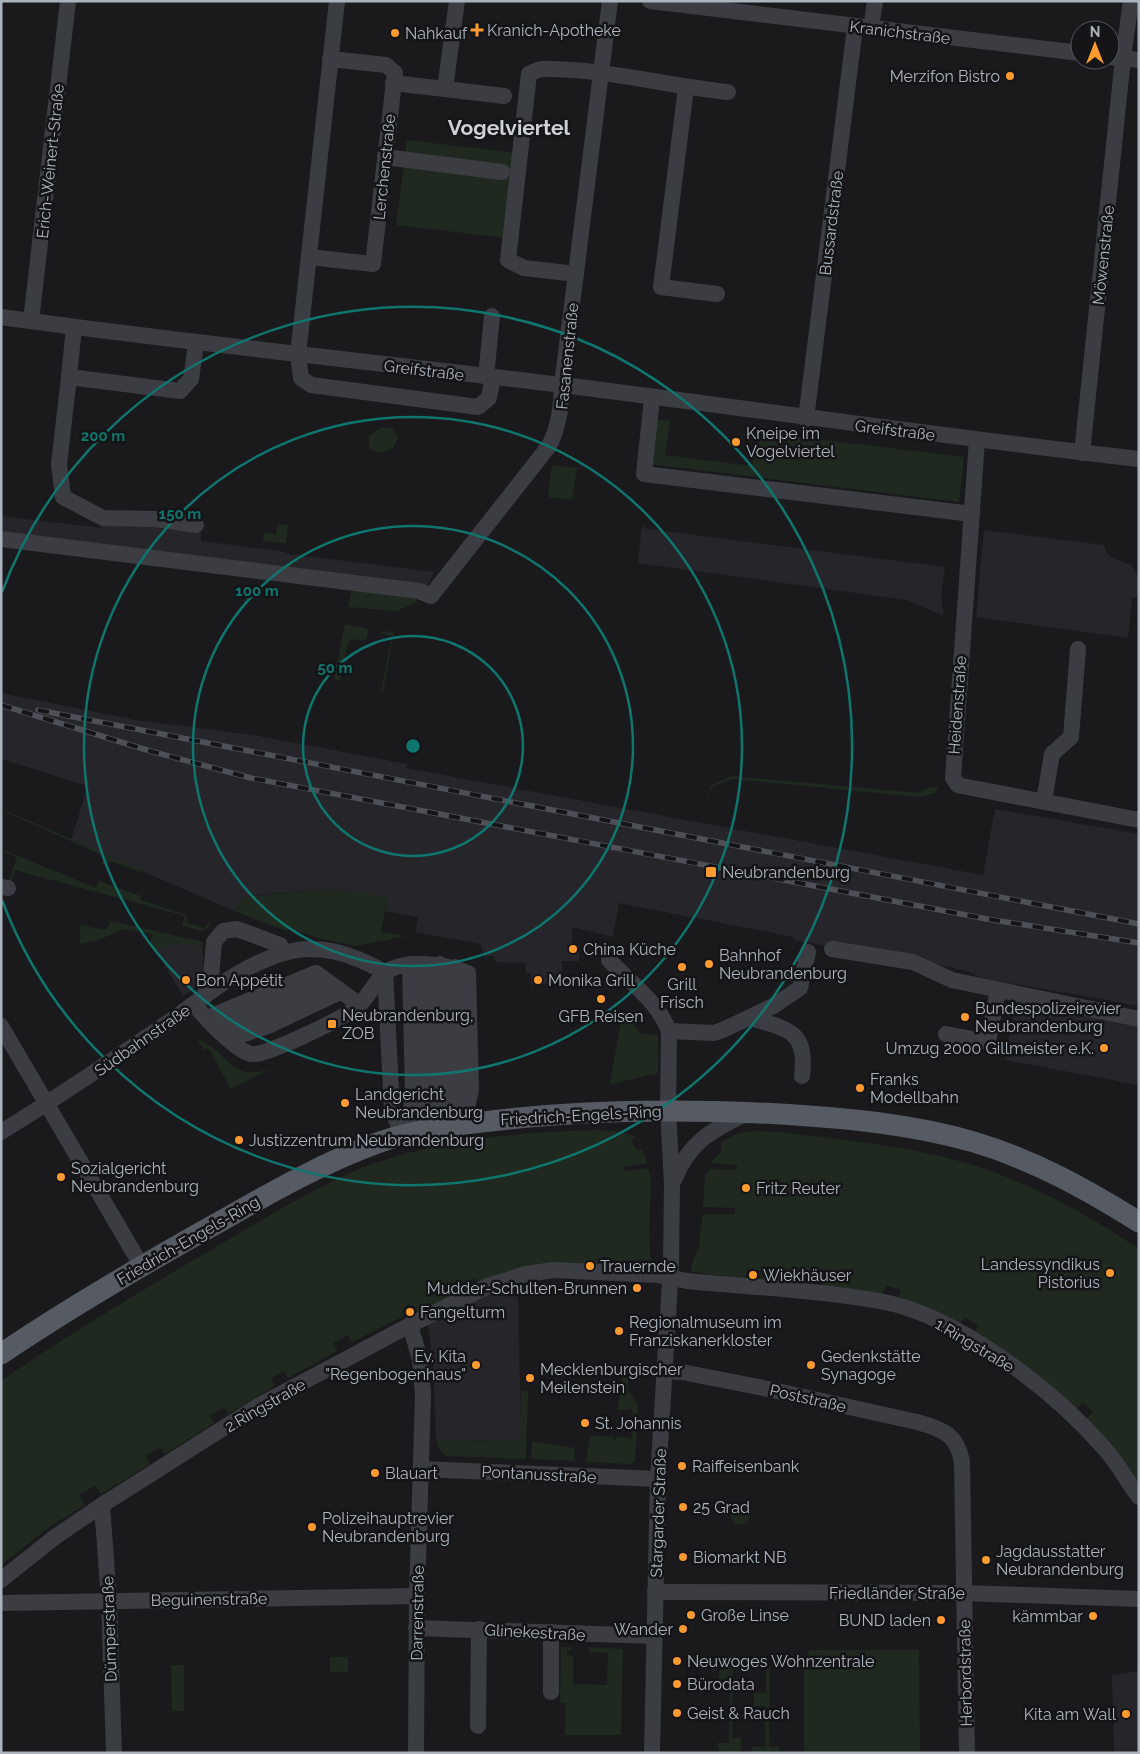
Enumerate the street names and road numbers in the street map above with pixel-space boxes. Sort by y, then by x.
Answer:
street label: Kranichstraße [849,17,951,48]
street label: Erich-Weinert-Straße [33,83,68,239]
street label: Lerchenstraße [369,113,400,221]
street label: Bussardstraße [816,170,847,276]
street label: Möwenstraße [1089,204,1118,306]
street label: Fasanenstraße [552,302,583,410]
street label: Greifstraße [383,356,465,385]
street label: Greifstraße [854,416,936,445]
street label: Heidenstraße [945,655,970,755]
street label: Südbahnstraße [91,1001,194,1080]
street label: Friedrich-Engels-Ring [500,1102,662,1129]
street label: Friedrich-Engels-Ring [114,1192,263,1289]
street label: 1.Ringstraße [932,1314,1018,1376]
street label: 2.Ringstraße [222,1375,309,1436]
street label: Poststraße [768,1380,848,1417]
street label: Stargarder Straße [647,1448,670,1578]
street label: Pontanusstraße [481,1462,597,1487]
street label: Darrenstraße [407,1565,428,1661]
street label: Dümperstraße [98,1576,121,1682]
street label: Friedländer Straße [829,1584,965,1603]
street label: Beguinenstraße [151,1589,267,1610]
street label: Herbordstraße [955,1619,976,1727]
street label: Glinekestraße [484,1620,586,1645]

